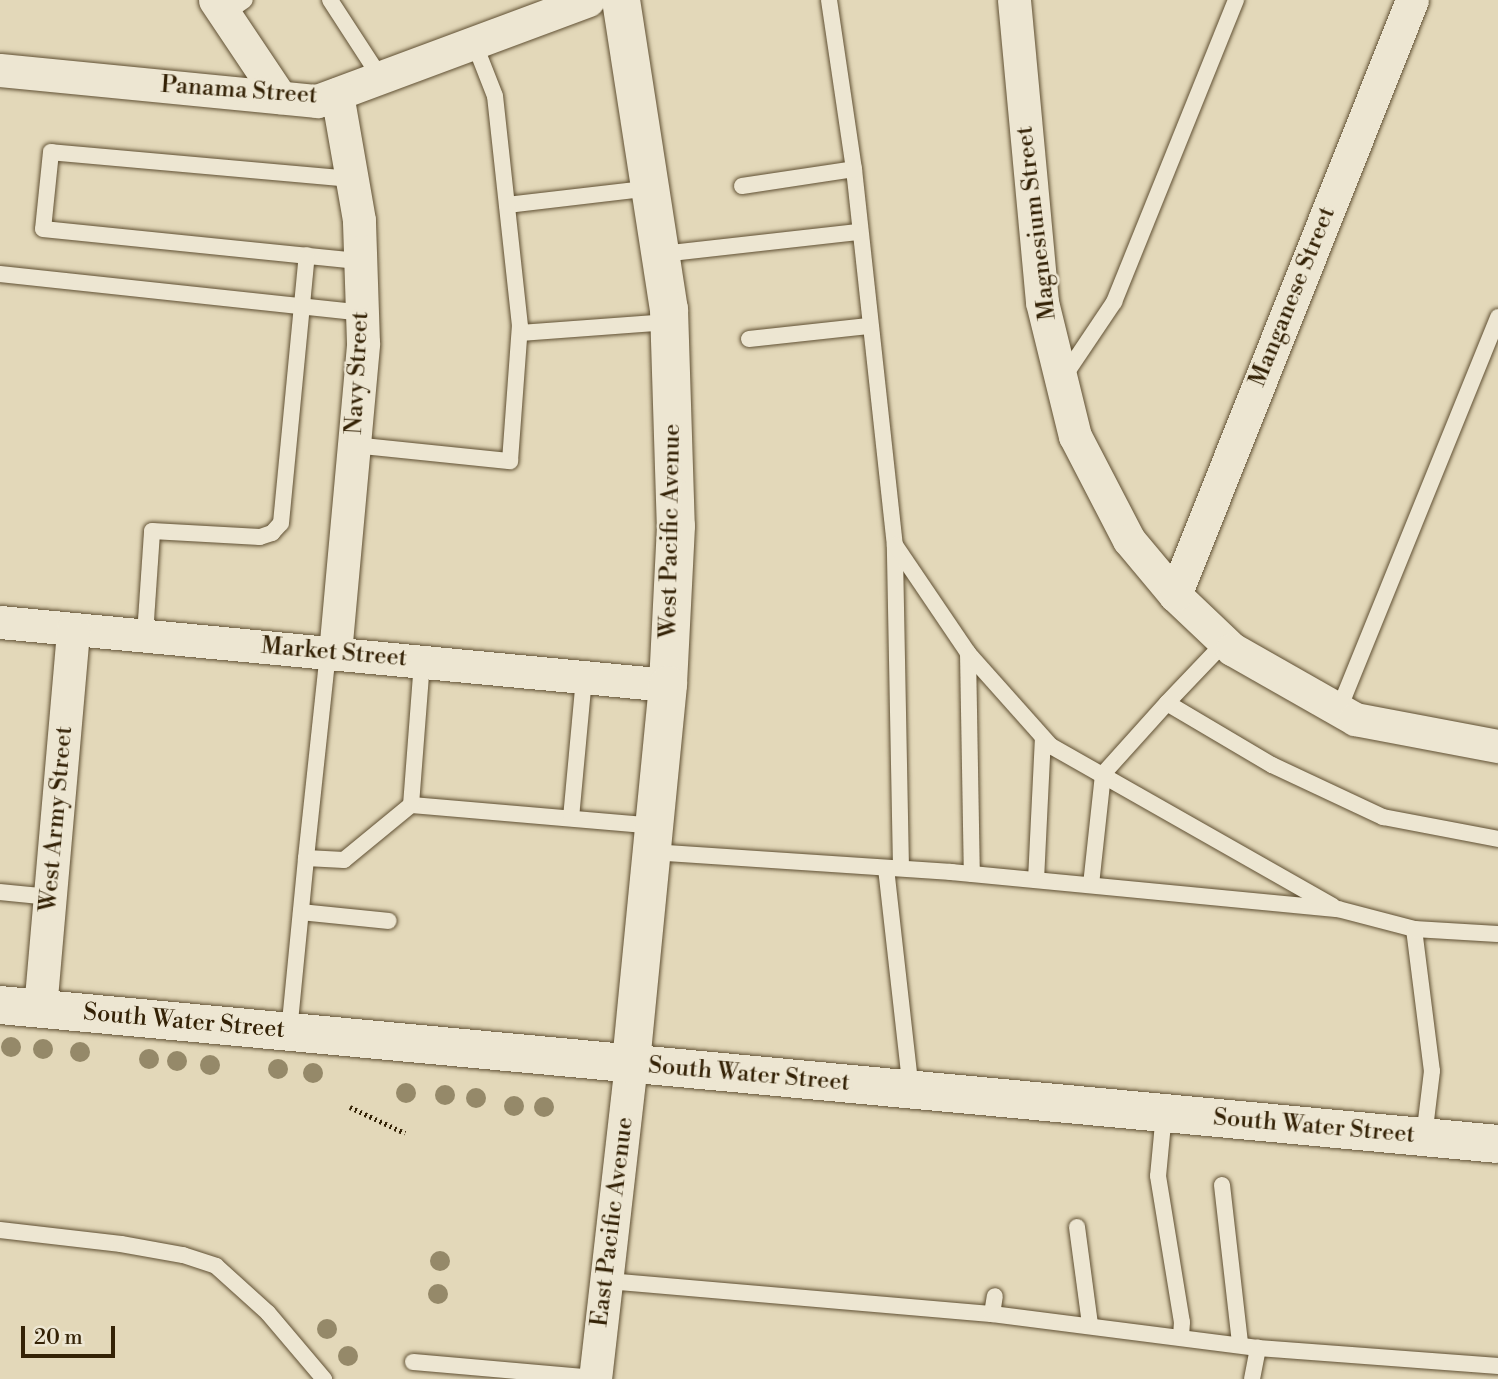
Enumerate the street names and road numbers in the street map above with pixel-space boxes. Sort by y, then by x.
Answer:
street label: Panama Street [160,71,318,111]
street label: Magnesium Street [1011,124,1063,322]
street label: Manganese Street [1244,203,1342,391]
street label: Navy Street [340,311,376,435]
street label: West Pacific Avenue [655,423,687,639]
street label: Market Street [260,632,408,674]
street label: West Army Street [35,725,79,913]
street label: South Water Street [82,999,286,1045]
street label: South Water Street [647,1052,851,1098]
street label: South Water Street [1212,1104,1416,1150]
street label: East Pacific Avenue [586,1115,640,1329]

